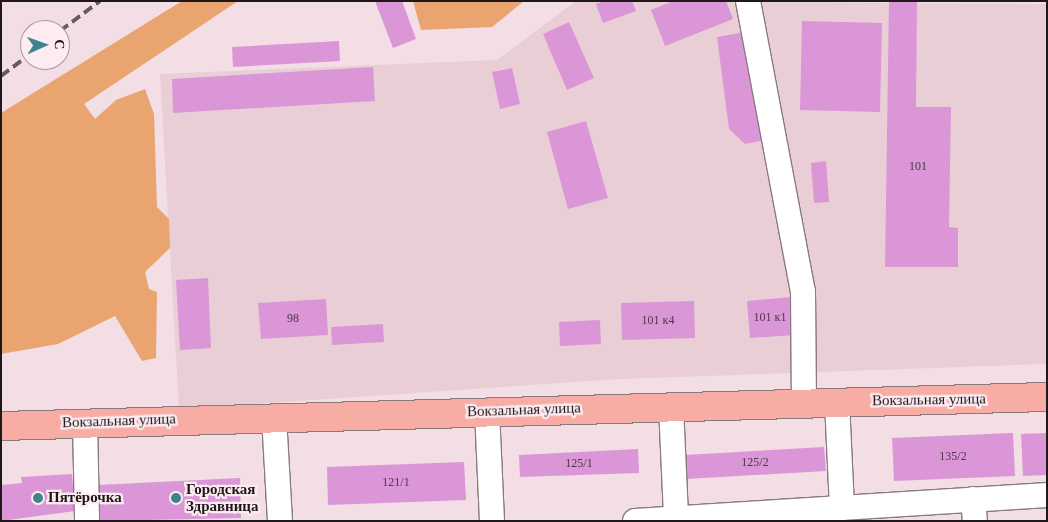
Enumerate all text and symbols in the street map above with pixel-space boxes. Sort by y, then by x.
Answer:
north arrow [20,20,70,70]
text: С [52,39,67,50]
house number: 101 [909,160,927,174]
house number: 101 к1 [754,311,786,325]
house number: 98 [287,312,299,326]
house number: 101 к4 [642,314,674,328]
street label: Вокзальная улица [872,390,986,410]
street label: Вокзальная улица [467,399,581,421]
street label: Вокзальная улица [62,410,176,432]
house number: 135/2 [939,450,967,464]
house number: 125/2 [741,456,769,470]
house number: 125/1 [565,457,593,471]
house number: 121/1 [382,476,410,490]
place label: Городская Здравница [186,480,259,515]
place label: Пятёрочка [48,489,122,507]
marker: Пятёрочка [32,492,44,504]
marker: Городская Здравница [170,492,182,504]

